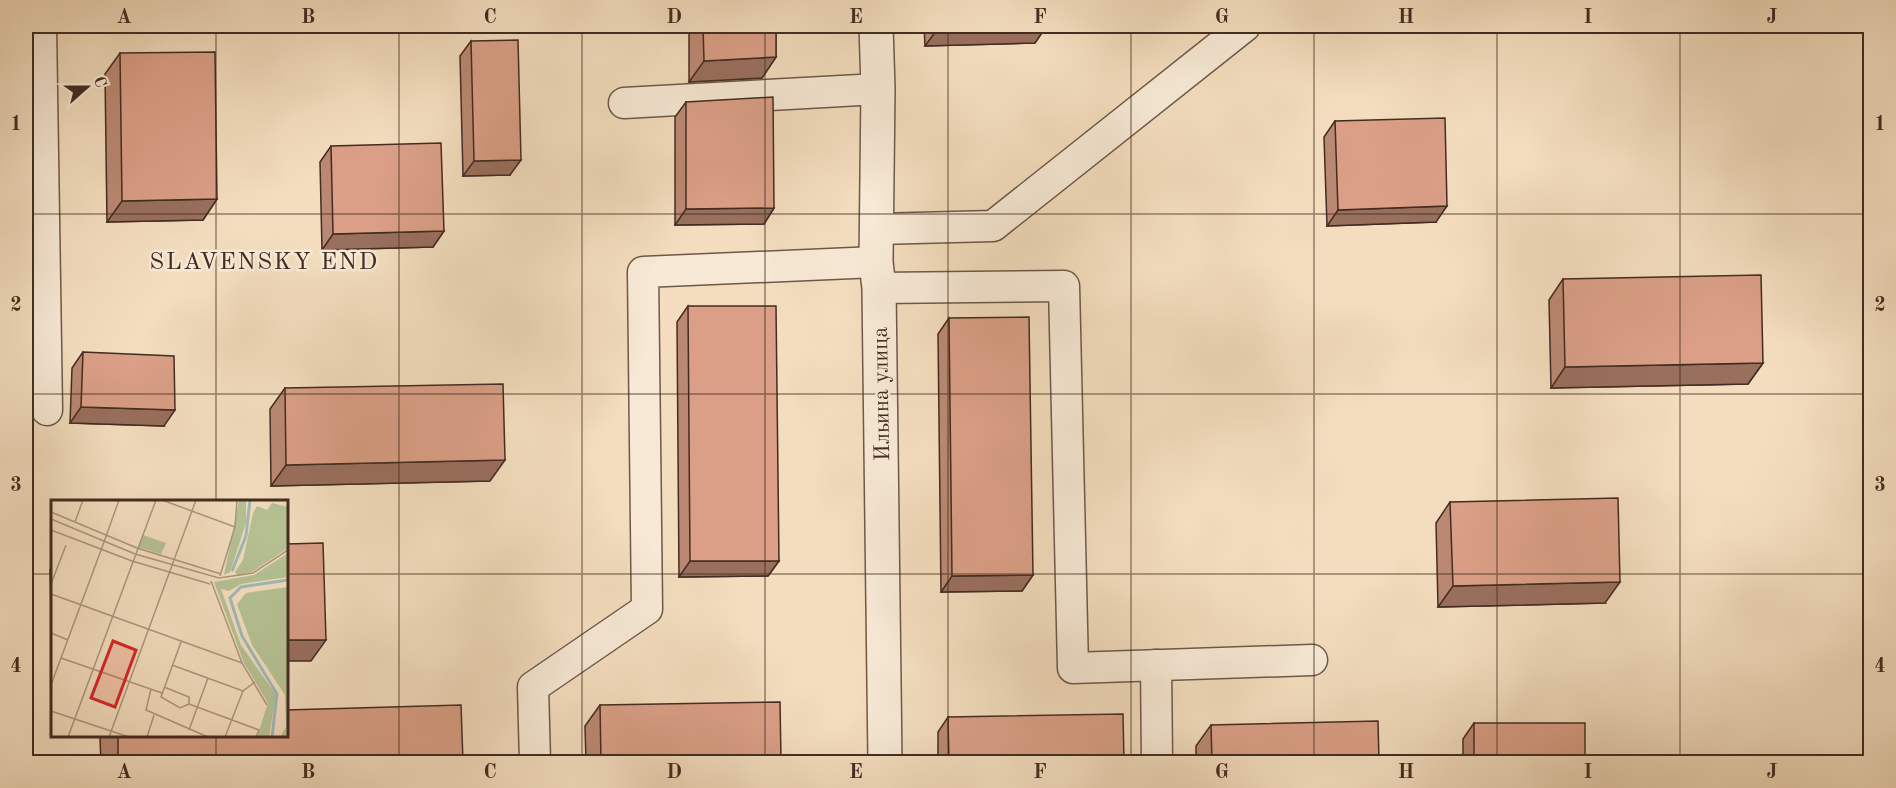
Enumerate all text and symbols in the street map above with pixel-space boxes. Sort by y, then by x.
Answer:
text: A [116,8,132,28]
text: B [301,8,315,28]
text: C [483,8,497,28]
text: D [666,8,682,28]
text: E [849,8,863,28]
text: F [1033,8,1047,28]
text: G [1215,8,1229,28]
text: H [1398,8,1414,28]
text: I [1584,8,1592,28]
text: J [1767,8,1778,28]
north arrow [57,57,117,117]
text: С [90,75,108,90]
text: 1 [10,115,22,135]
text: 1 [1874,115,1886,135]
district label: SLAVENSKY END [149,251,379,275]
text: 2 [10,296,22,316]
text: 2 [1874,296,1886,316]
street label: Ильина улица [870,326,894,461]
text: 3 [10,476,22,496]
text: 3 [1874,476,1886,496]
inset map [51,500,288,737]
text: 4 [10,657,22,677]
text: 4 [1874,657,1886,677]
text: A [116,763,132,783]
text: B [301,763,315,783]
text: C [483,763,497,783]
text: D [666,763,682,783]
text: E [849,763,863,783]
text: F [1033,763,1047,783]
text: G [1215,763,1229,783]
text: H [1398,763,1414,783]
text: I [1584,763,1592,783]
text: J [1767,763,1778,783]

